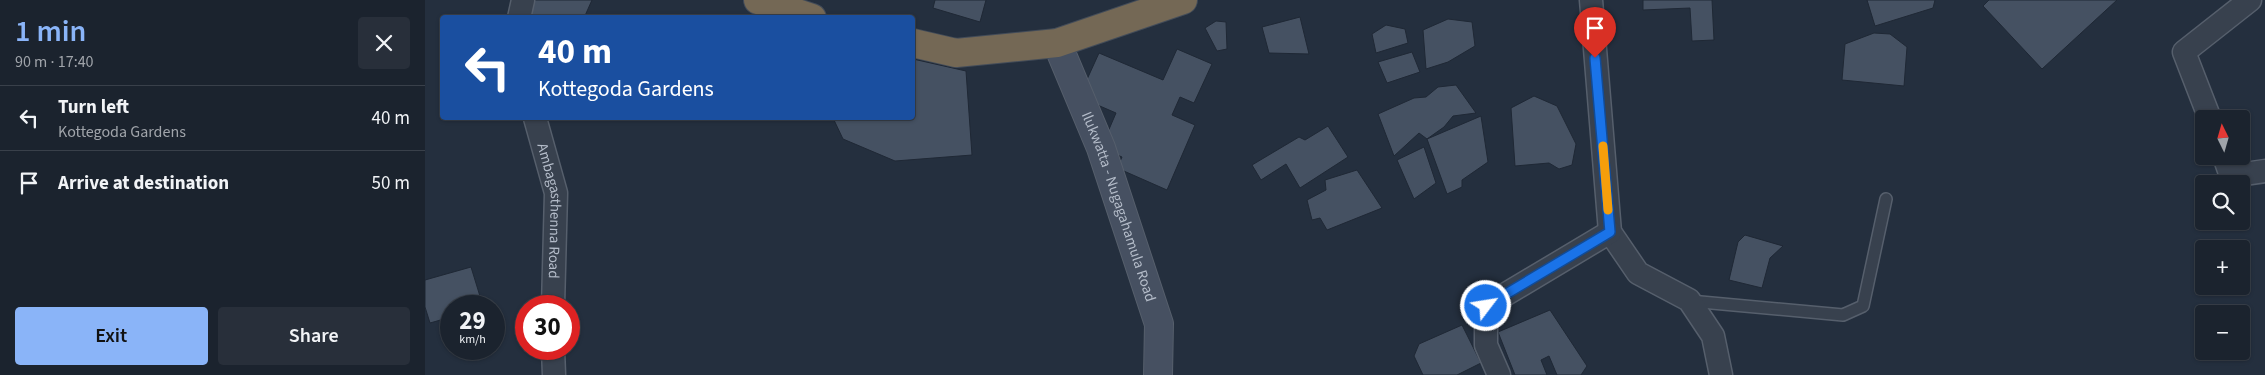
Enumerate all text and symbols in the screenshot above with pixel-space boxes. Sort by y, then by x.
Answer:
pin [1574,7,1616,58]
text: 1 min [15,10,86,53]
icon: arrive [1581,14,1609,42]
button: close [358,17,410,69]
text: 40 m [538,27,612,77]
icon: left [455,35,520,100]
text: 90 m · 17:40 [15,51,94,73]
text: Kottegoda Gardens [538,73,714,105]
text: Turn left [58,94,129,121]
icon: left [15,104,43,132]
text: 40 m [372,105,410,132]
street label: Ilukwatta - Nugagahamula Road [1076,108,1161,304]
north arrow [2195,110,2250,165]
map controls [2195,110,2250,360]
text: Kottegoda Gardens [58,121,186,143]
street label: Ambagasthenna Road [532,141,567,279]
icon: arrive [15,169,43,197]
text: Arrive at destination [58,170,229,197]
text: 50 m [372,170,410,197]
button: search [2195,175,2250,230]
button: + [2195,240,2250,295]
position arrow [1459,279,1511,331]
speed limit sign: 30 [515,295,580,360]
text: 29 [459,303,486,339]
button: − [2195,305,2250,360]
button: Exit [15,307,208,365]
button: Share [218,307,410,365]
text: km/h [459,331,486,348]

